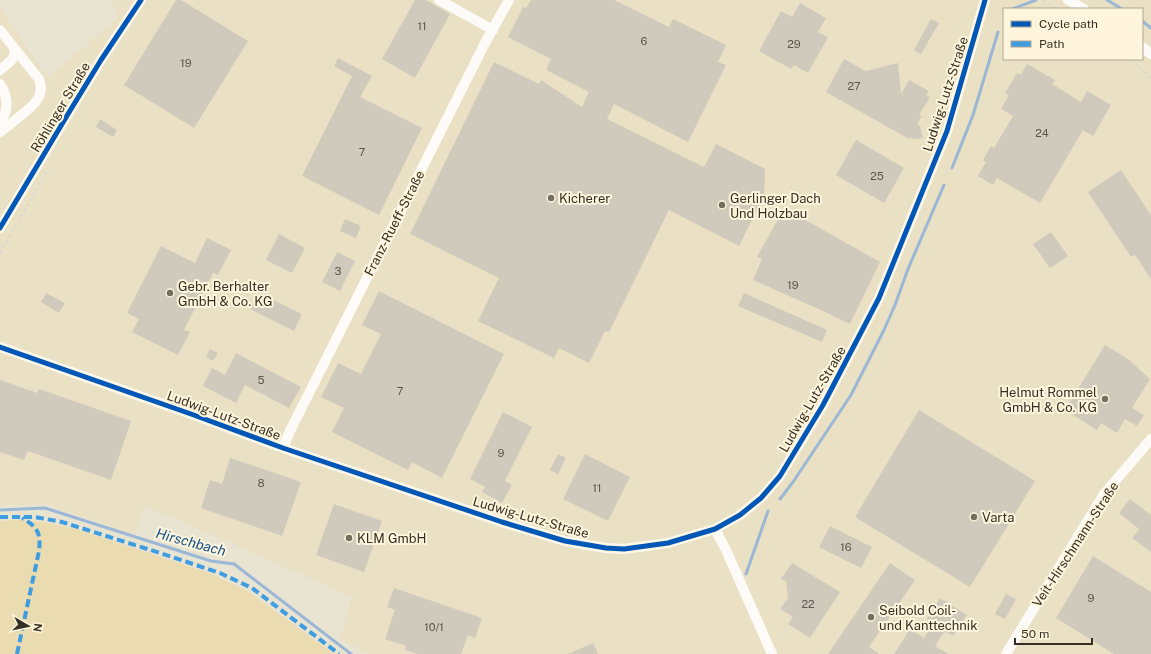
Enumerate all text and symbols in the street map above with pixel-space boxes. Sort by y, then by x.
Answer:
legend [1003,8,1143,60]
text: Cycle path [1039,17,1098,31]
house number: 11 [418,20,426,32]
house number: 6 [641,35,648,47]
street label: Ludwig-Lutz-Straße [920,35,971,153]
text: Path [1039,37,1065,51]
house number: 29 [787,38,801,50]
house number: 19 [180,57,192,69]
street label: Röhlinger Straße [28,60,93,155]
house number: 27 [847,80,861,92]
house number: 24 [1035,127,1049,139]
house number: 7 [359,146,366,158]
street label: Franz-Rueff-Straße [361,168,428,278]
house number: 25 [870,170,884,182]
place label: Kicherer [559,191,610,206]
place label: Gerlinger Dach Und Holzbau [730,191,821,221]
marker: Kicherer [546,193,556,203]
marker: Gerlinger Dach Und Holzbau [717,200,727,210]
house number: 3 [335,265,342,277]
place label: Gebr. Berhalter GmbH & Co. KG [178,279,273,309]
house number: 19 [787,279,799,291]
marker: Gebr. Berhalter GmbH & Co. KG [165,288,175,298]
street label: Ludwig-Lutz-Straße [776,344,849,455]
house number: 5 [257,374,265,386]
house number: 7 [397,385,404,397]
place label: Helmut Rommel GmbH & Co. KG [999,385,1097,415]
street label: Ludwig-Lutz-Straße [165,388,283,443]
marker: Helmut Rommel GmbH & Co. KG [1100,394,1110,404]
house number: 9 [498,447,505,459]
house number: 8 [257,477,265,489]
street label: Veit-Hirschmann-Straße [1029,479,1122,610]
house number: 11 [593,482,601,494]
street label: Ludwig-Lutz-Straße [471,494,591,541]
place label: Varta [982,510,1014,525]
marker: Varta [969,512,979,522]
water label: Hirschbach [154,525,228,559]
place label: KLM GmbH [357,531,426,546]
marker: KLM GmbH [344,533,354,543]
house number: 16 [840,541,852,553]
house number: 9 [1088,592,1095,604]
house number: 22 [801,598,815,610]
place label: Seibold Coil- und Kanttechnik [879,603,977,633]
north arrow [8,606,48,646]
marker: Seibold Coil- und Kanttechnik [866,612,876,622]
scale bar [1015,620,1092,646]
house number: 10/1 [424,621,444,633]
text: N [31,622,44,633]
text: 50 m [1021,627,1049,641]

